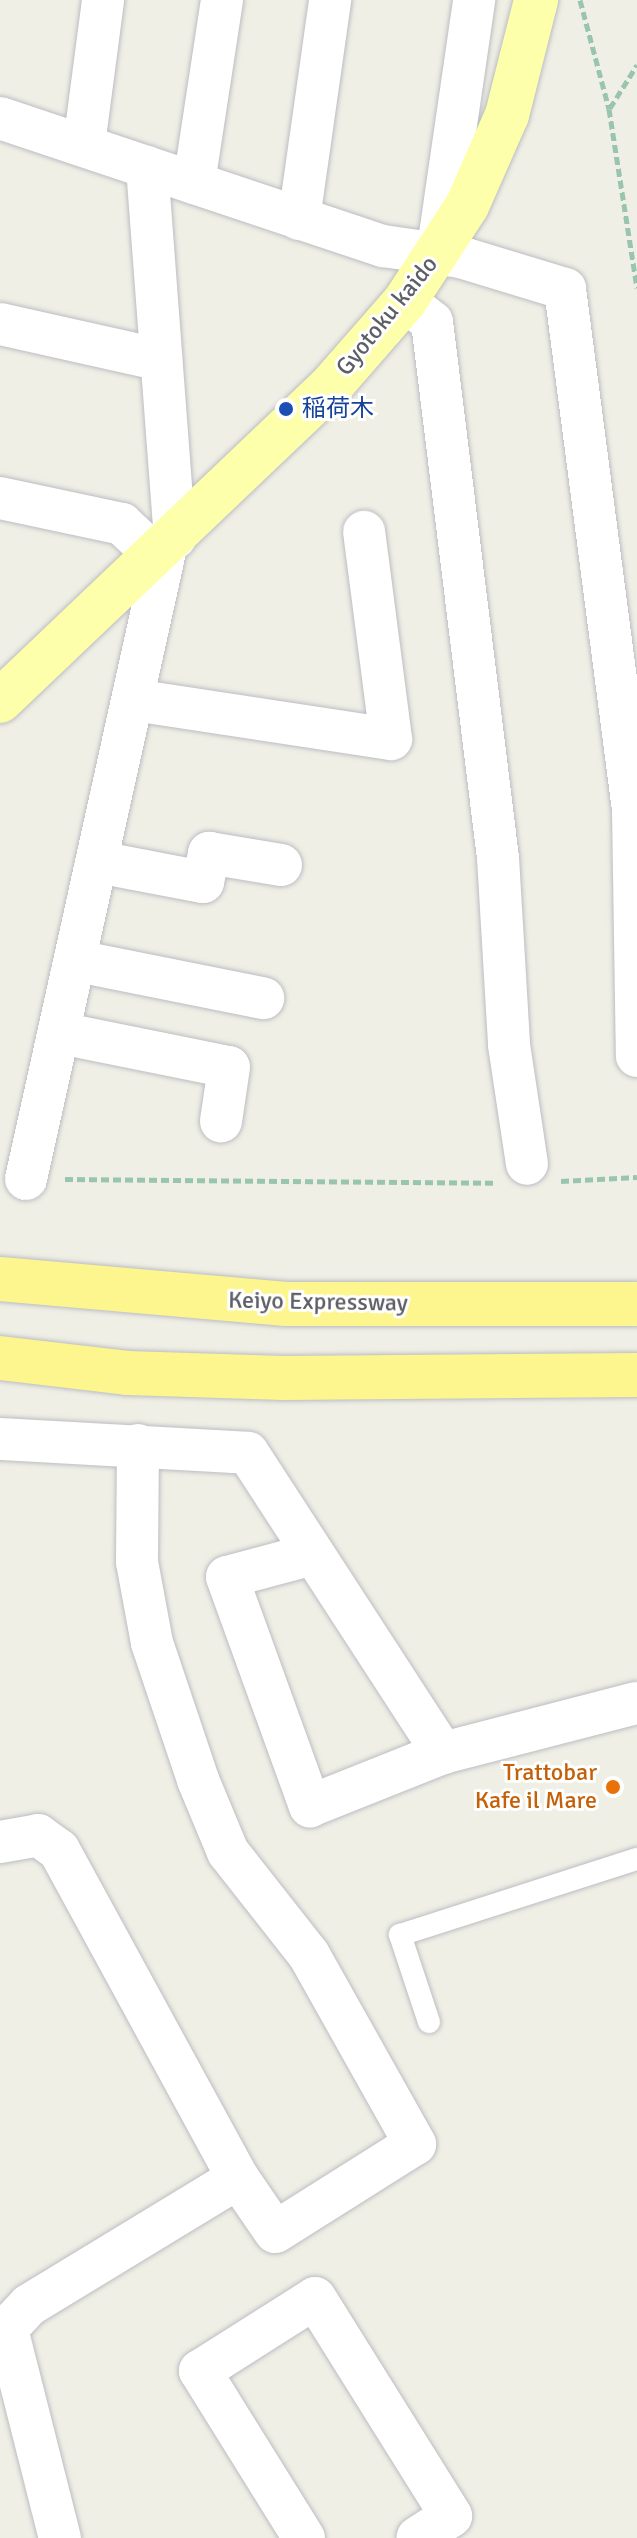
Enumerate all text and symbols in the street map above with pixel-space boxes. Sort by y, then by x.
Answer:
street label: Gyotoku kaido [330,251,444,381]
place label: 稲荷木 [302,395,374,423]
marker: 稲荷木 [277,400,295,418]
street label: Keiyo Expressway [228,1286,408,1318]
place label: Trattobar Kafe il Mare [475,1759,597,1815]
marker: Trattobar Kafe il Mare [604,1778,622,1796]

